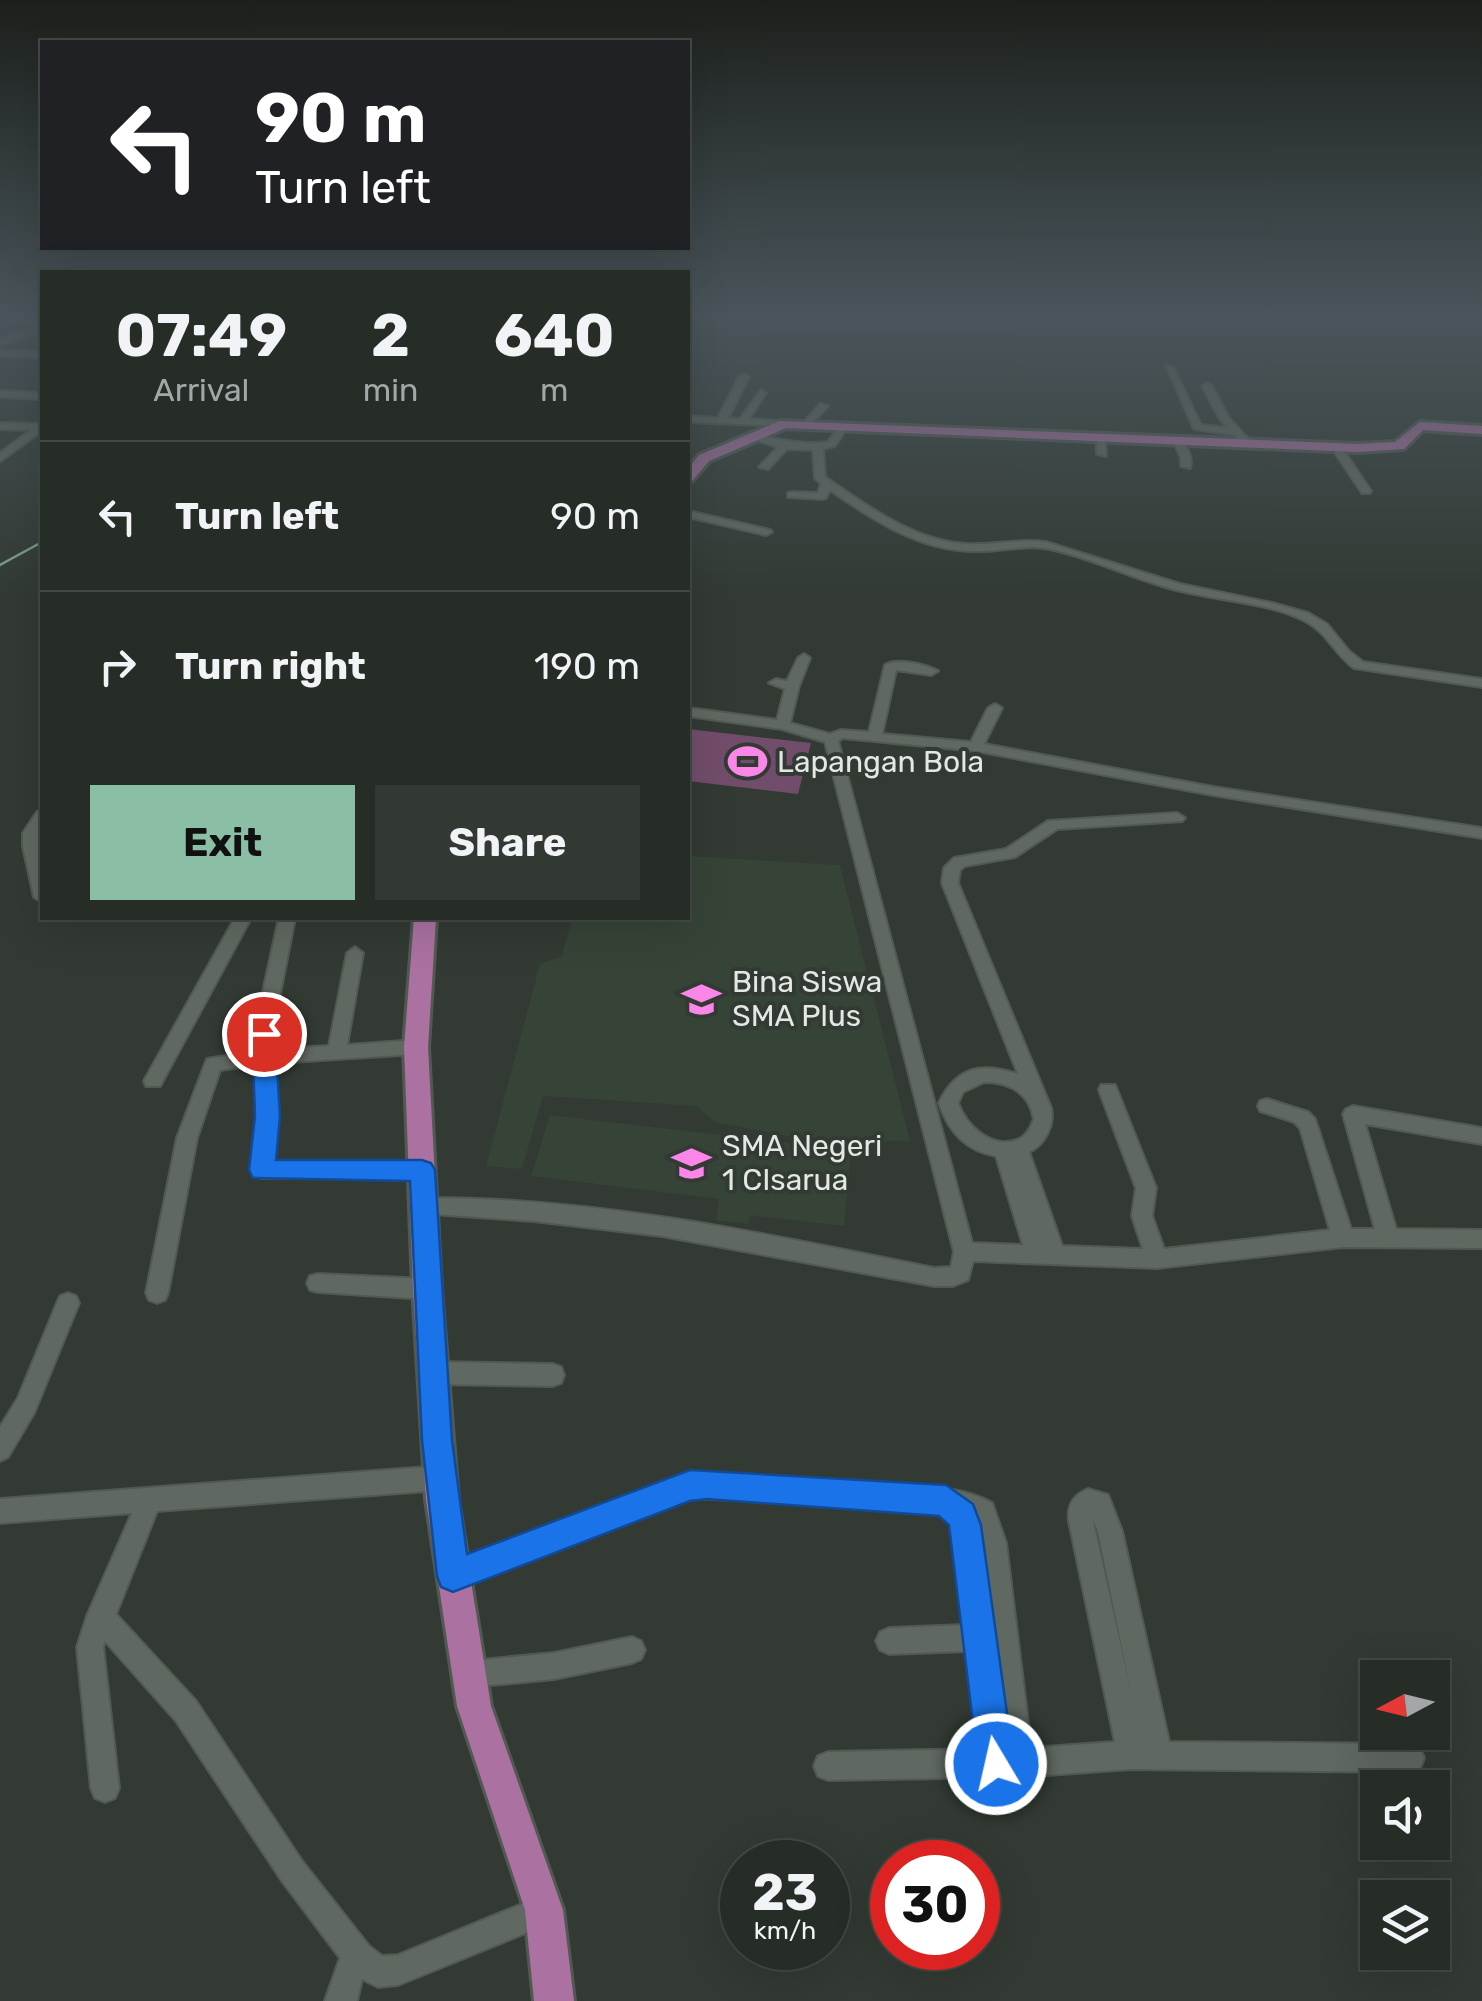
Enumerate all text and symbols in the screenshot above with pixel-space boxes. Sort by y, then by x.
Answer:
text: 90 m [255,77,427,160]
icon: left [90,80,220,210]
text: Turn left [255,161,431,214]
text: 07:49 [115,300,287,371]
text: 2 [371,300,410,371]
text: 640 [494,300,615,371]
text: Arrival [153,371,249,409]
text: min [363,371,418,409]
text: m [540,371,568,409]
icon: left [90,489,145,544]
text: Turn left [175,493,339,539]
text: 90 m [550,493,640,539]
icon: right [90,639,145,694]
text: Turn right [175,643,366,689]
text: 190 m [534,643,640,689]
sports icon: Lapangan Bola [726,741,768,783]
place label: Lapangan Bola [777,744,984,780]
button: Exit [90,785,355,900]
button: Share [375,785,640,900]
place label: Bina Siswa SMA Plus [732,964,882,1034]
school or university icon: Bina Siswa SMA Plus [681,978,723,1020]
pin [222,992,307,1077]
icon: arrive [237,1007,292,1062]
place label: SMA Negeri 1 CIsarua [722,1128,882,1198]
school or university icon: SMA Negeri 1 CIsarua [671,1142,713,1184]
north arrow [1360,1660,1450,1750]
map controls [1360,1660,1450,1970]
position arrow [944,1712,1048,1816]
button: sound [1360,1770,1450,1860]
speed limit sign: 30 [870,1840,1000,1970]
text: 23 [752,1863,818,1923]
button: layers [1360,1880,1450,1970]
text: km/h [754,1916,816,1945]

